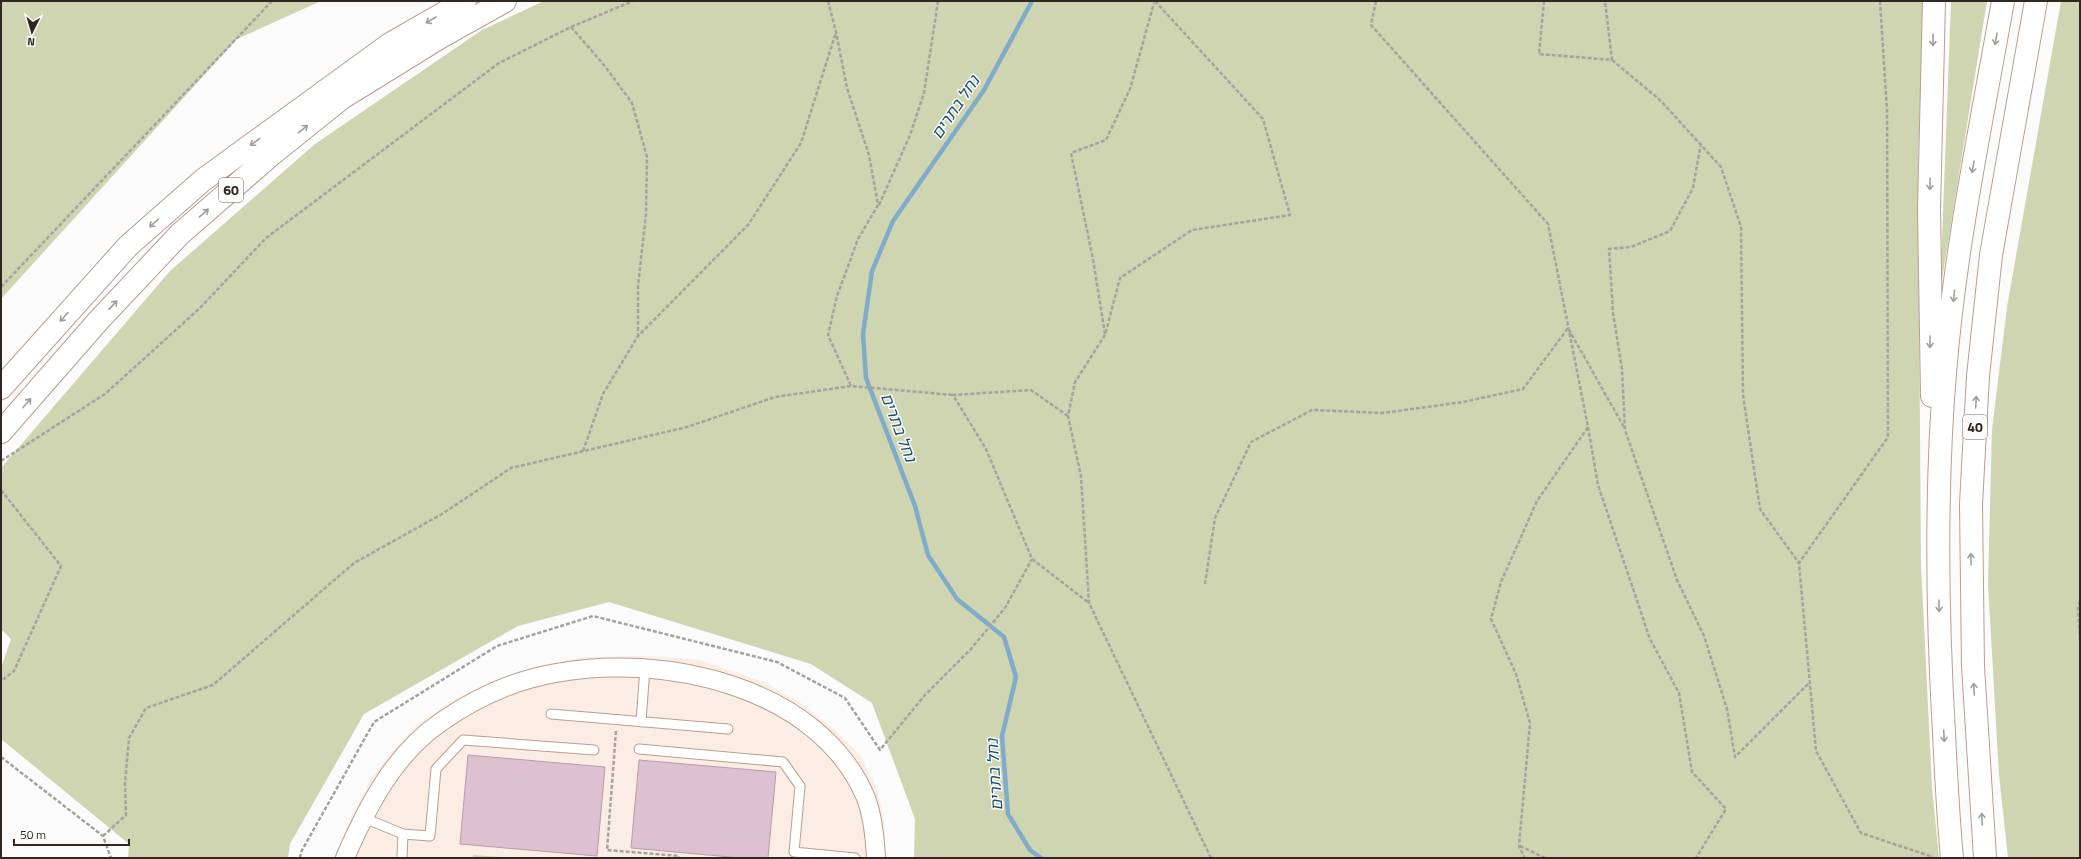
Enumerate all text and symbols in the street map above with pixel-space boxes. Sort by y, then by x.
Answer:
north arrow [12,12,52,52]
one-way arrow [425,17,437,25]
one-way arrow [1929,33,1937,46]
one-way arrow [1992,33,2000,46]
text: N [27,34,36,50]
water label: נחל בתרים [925,70,986,144]
one-way arrow [298,125,309,134]
one-way arrow [250,138,261,146]
one-way arrow [1969,161,1977,174]
one-way arrow [1926,177,1934,190]
road number: 60 [219,178,243,202]
one-way arrow [198,208,209,217]
one-way arrow [149,218,159,228]
one-way arrow [1950,289,1958,302]
one-way arrow [108,300,117,311]
one-way arrow [60,312,69,322]
one-way arrow [1926,335,1934,348]
water label: נחל בתרים [875,389,923,466]
one-way arrow [1973,396,1980,409]
one-way arrow [22,398,31,408]
road number: 40 [1963,415,1987,439]
one-way arrow [1967,553,1975,566]
one-way arrow [1935,599,1943,612]
one-way arrow [1971,683,1978,696]
one-way arrow [1941,729,1948,742]
water label: נחל בתרים [979,737,1008,812]
one-way arrow [1978,813,1985,826]
scale bar [14,821,129,847]
text: 50 m [20,825,46,844]

